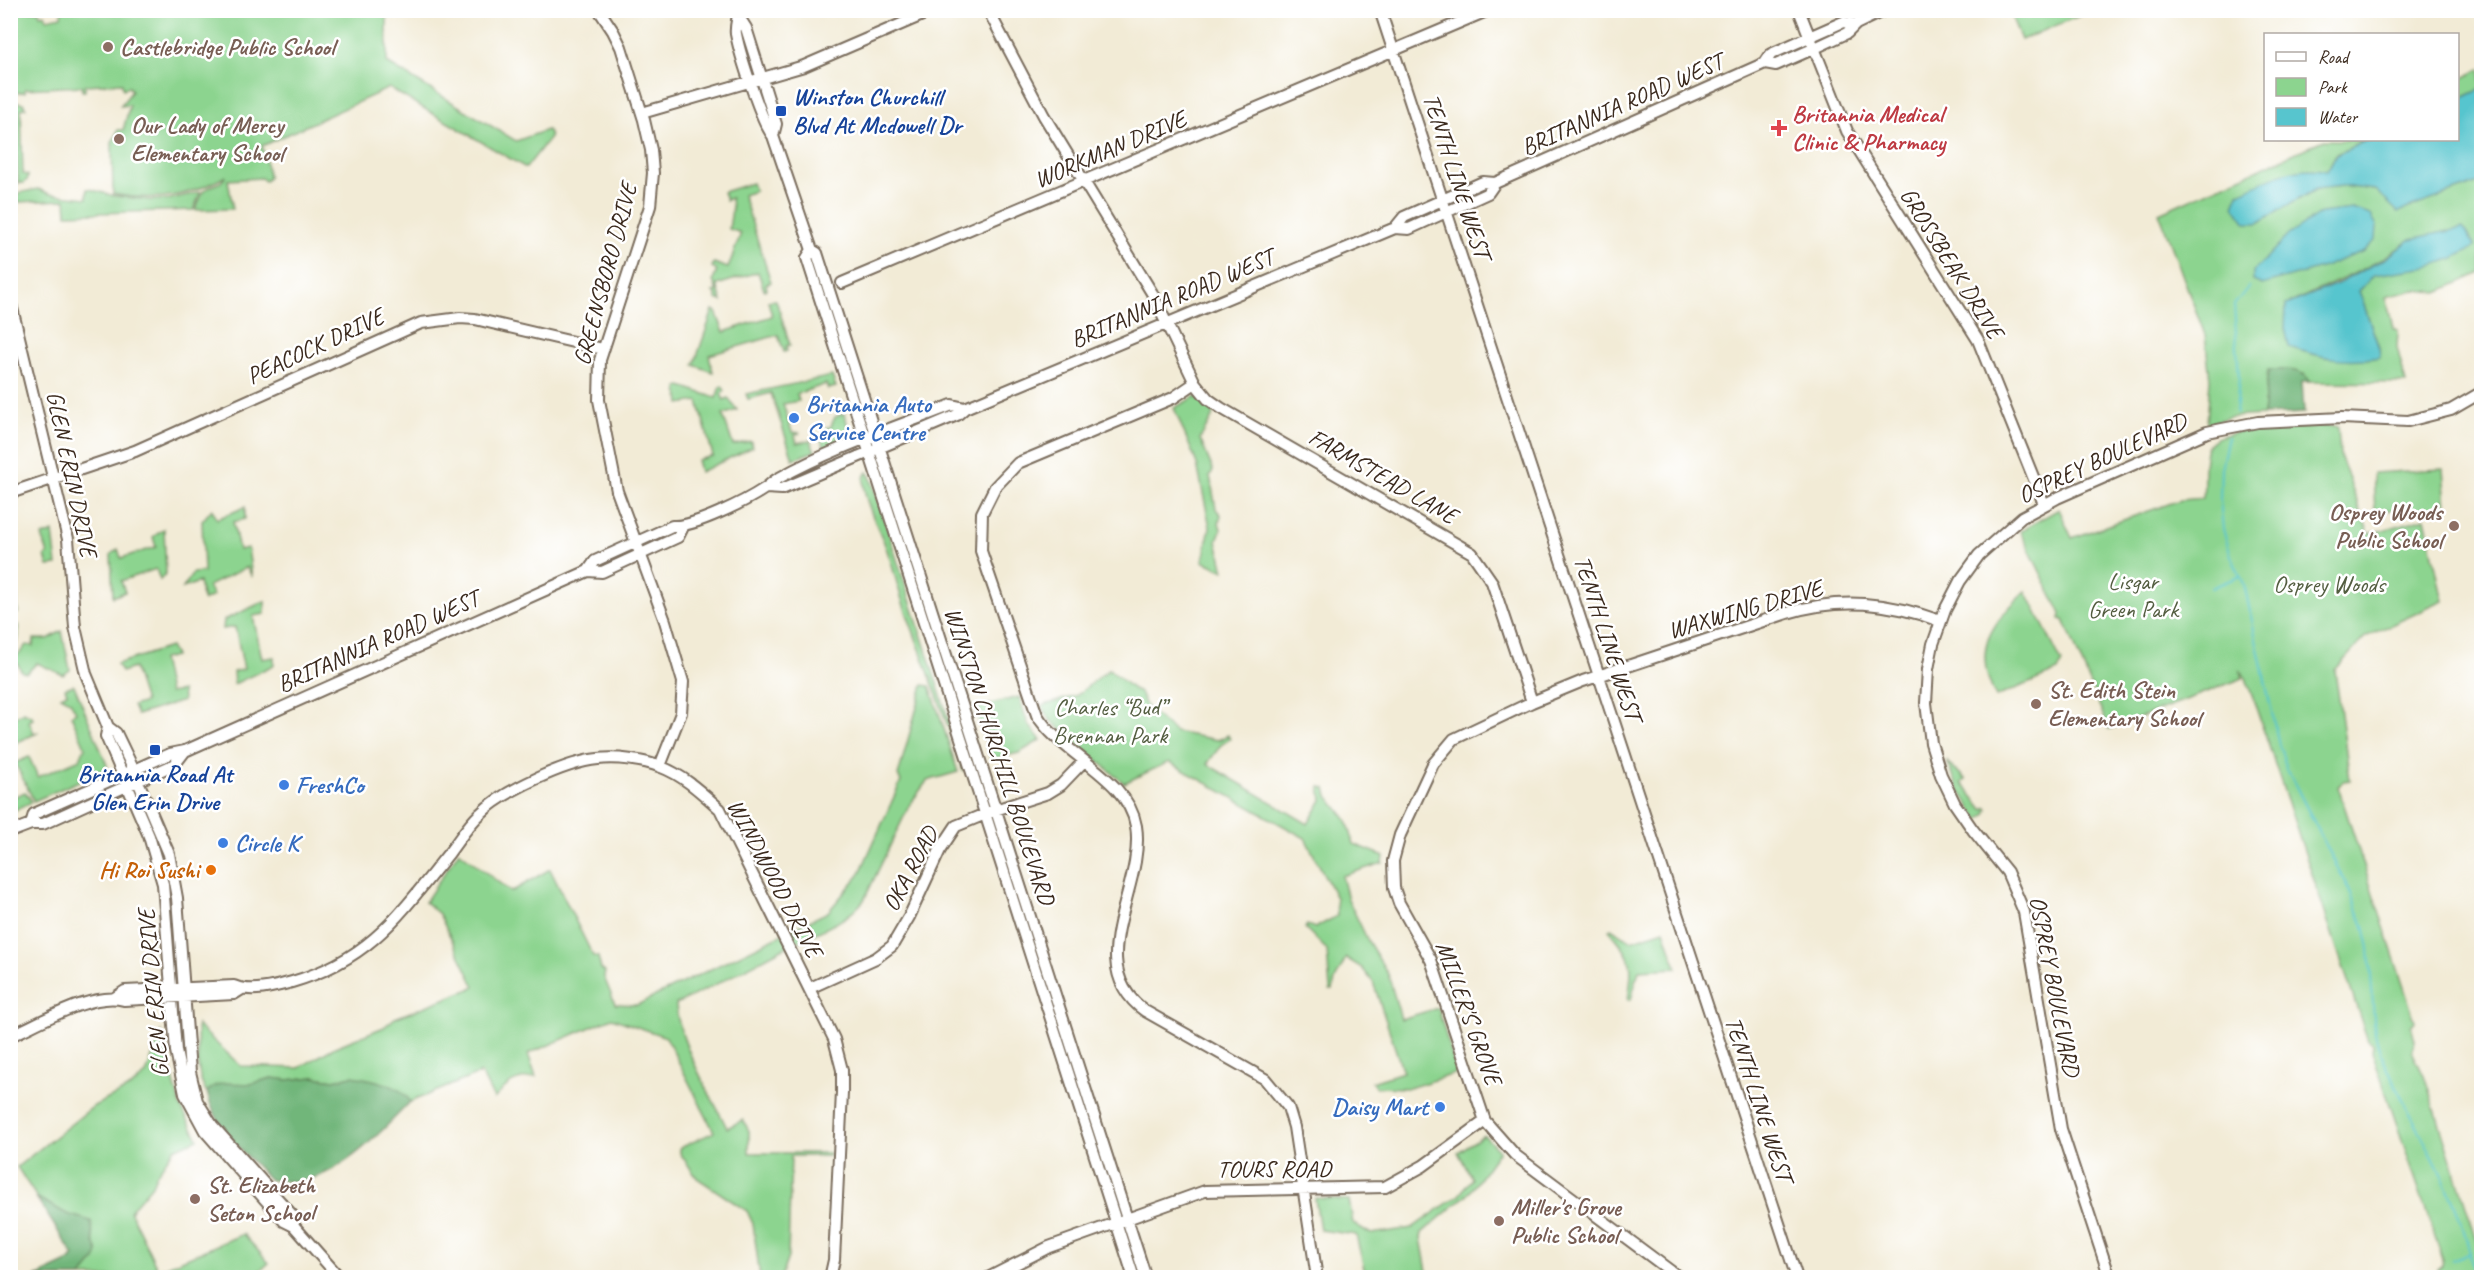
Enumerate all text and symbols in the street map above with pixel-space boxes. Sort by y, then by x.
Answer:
place label: Castlebridge Public School [120,32,339,62]
legend [2264,33,2459,141]
marker: Castlebridge Public School [101,40,115,54]
street label: BRITANNIA ROAD WEST [1516,44,1732,162]
text: Road [2318,46,2351,68]
text: Park [2318,76,2348,98]
place label: Winston Churchill Blvd At Mcdowell Dr [793,82,964,140]
street label: TENTH LINE WEST [1416,90,1500,268]
place label: Britannia Medical Clinic & Pharmacy [1792,99,1948,157]
street label: WORKMAN DRIVE [1030,102,1193,194]
marker: Winston Churchill Blvd At Mcdowell Dr [774,104,788,118]
text: Water [2318,106,2359,128]
place label: Our Lady of Mercy Elementary School [131,110,288,168]
marker: Britannia Medical Clinic & Pharmacy [1770,119,1788,137]
marker: Our Lady of Mercy Elementary School [112,132,126,146]
street label: GREENSBORO DRIVE [566,177,644,368]
street label: GROSSBEAK DRIVE [1894,182,2012,346]
street label: BRITANNIA ROAD WEST [1066,240,1283,354]
street label: PEACOCK DRIVE [242,300,391,391]
street label: GLEN ERIN DRIVE [40,388,105,562]
place label: Britannia Auto Service Centre [806,389,933,447]
street label: OSPREY BOULEVARD [2013,405,2193,510]
marker: Britannia Auto Service Centre [787,411,801,425]
street label: FARMSTEAD LANE [1304,421,1465,532]
place label: Osprey Woods Public School [2329,497,2447,555]
marker: Osprey Woods Public School [2447,519,2461,533]
street label: TENTH LINE WEST [1567,552,1651,730]
park label: Lisgar Green Park [2088,566,2180,624]
park label: Osprey Woods [2273,569,2387,599]
street label: WAXWING DRIVE [1664,572,1829,645]
street label: BRITANNIA ROAD WEST [272,581,488,699]
street label: WINSTON CHURCHILL BOULEVARD [938,604,1063,910]
place label: St. Edith Stein Elementary School [2048,675,2205,733]
park label: Charles “Bud” Brennan Park [1053,692,1171,750]
marker: St. Edith Stein Elementary School [2029,697,2043,711]
marker: Britannia Road At Glen Erin Drive [148,743,162,757]
place label: Britannia Road At Glen Erin Drive [78,759,235,817]
place label: FreshCo [296,770,366,800]
marker: FreshCo [277,778,291,792]
street label: WINDWOOD DRIVE [721,794,831,965]
street label: OKA ROAD [875,820,946,916]
place label: Circle K [235,828,304,858]
marker: Circle K [216,836,230,850]
place label: Hi Roi Sushi [99,855,202,885]
marker: Hi Roi Sushi [204,863,218,877]
street label: OSPREY BOULEVARD [2023,894,2088,1081]
street label: GLEN ERIN DRIVE [130,905,175,1078]
street label: MILLER'S GROVE [1429,937,1510,1092]
street label: TENTH LINE WEST [1718,1013,1802,1191]
place label: Daisy Mart [1332,1092,1431,1122]
marker: Daisy Mart [1433,1100,1447,1114]
street label: TOURS ROAD [1217,1154,1333,1184]
place label: St. Elizabeth Seton School [207,1170,319,1228]
marker: St. Elizabeth Seton School [188,1192,202,1206]
place label: Miller's Grove Public School [1511,1192,1623,1250]
marker: Miller's Grove Public School [1492,1214,1506,1228]

